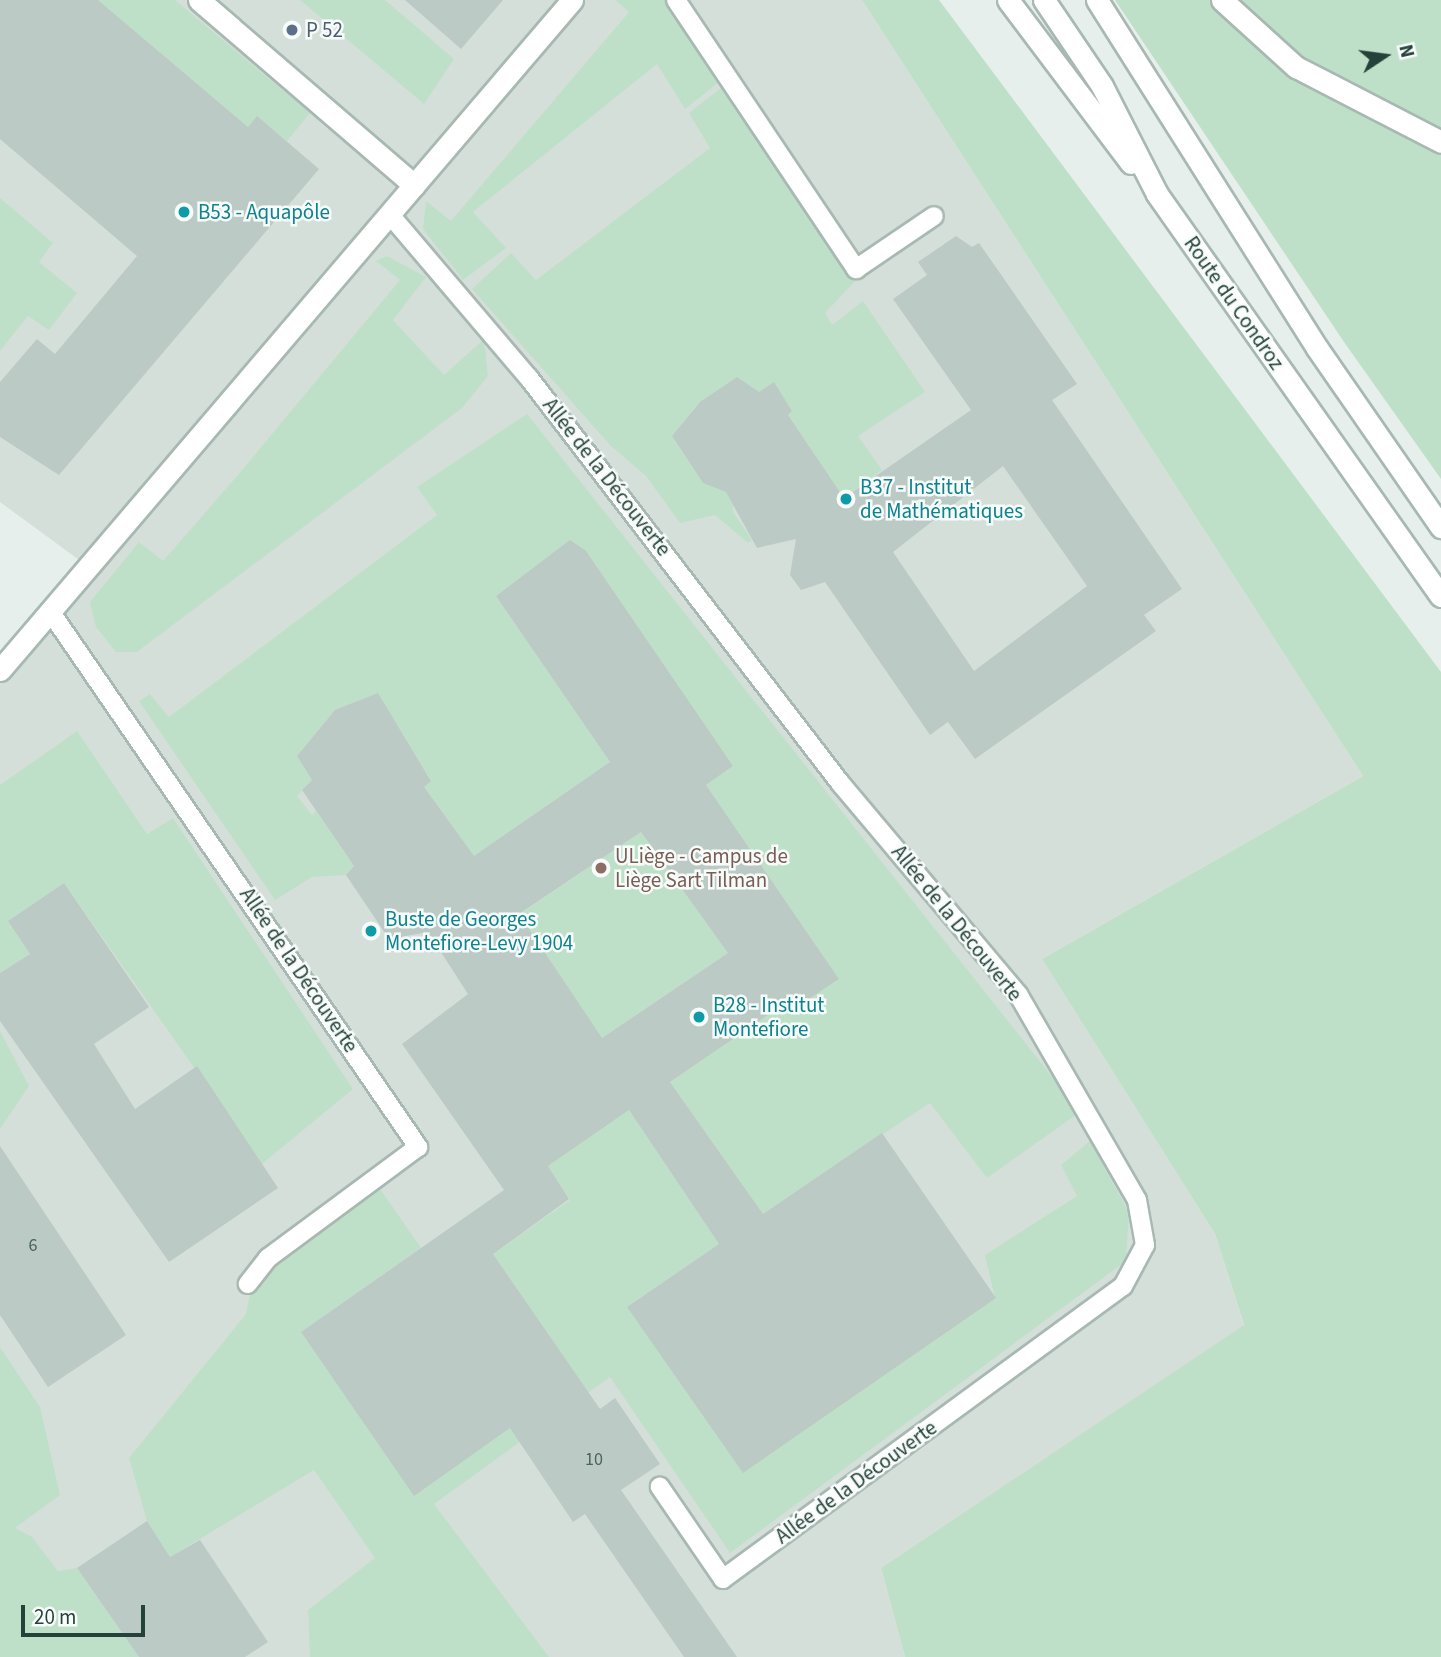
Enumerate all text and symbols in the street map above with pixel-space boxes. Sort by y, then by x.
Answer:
place label: P 52 [306,17,343,43]
north arrow [1350,21,1420,91]
marker: P 52 [284,22,300,38]
text: N [1391,42,1421,60]
place label: B53 - Aquapôle [198,199,330,225]
marker: B53 - Aquapôle [176,204,192,220]
street label: Route du Condroz [1179,231,1289,375]
street label: Allée de la Découverte [538,393,676,561]
place label: B37 - Institut de Mathématiques [860,474,1023,524]
marker: B37 - Institut de Mathématiques [838,491,854,507]
street label: Allée de la Découverte [886,840,1028,1006]
place label: ULiège - Campus de Liège Sart Tilman [615,843,788,893]
marker: ULiège - Campus de Liège Sart Tilman [593,860,609,876]
street label: Allée de la Découverte [234,883,364,1057]
place label: Buste de Georges Montefiore-Levy 1904 [385,906,573,956]
marker: Buste de Georges Montefiore-Levy 1904 [363,923,379,939]
place label: B28 - Institut Montefiore [713,992,824,1042]
marker: B28 - Institut Montefiore [691,1009,707,1025]
house number: 6 [29,1235,37,1257]
street label: Allée de la Découverte [770,1415,942,1549]
house number: 10 [585,1449,603,1471]
scale bar [24,1590,149,1634]
text: 20 m [34,1602,76,1632]

